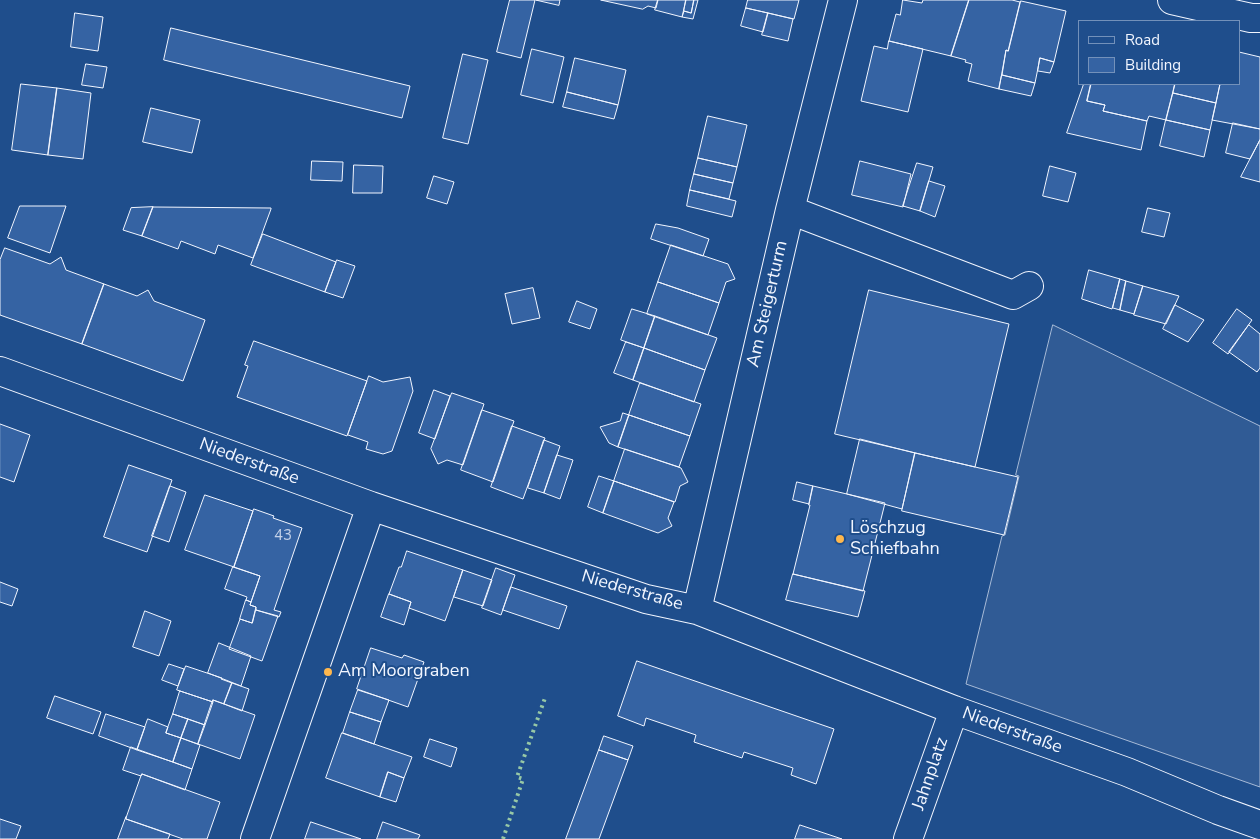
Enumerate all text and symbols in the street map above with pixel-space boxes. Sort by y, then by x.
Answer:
legend [1078,20,1240,85]
text: Road [1125,30,1160,50]
text: Building [1125,55,1181,75]
street label: Am Steigerturm [743,239,793,369]
street label: Niederstraße [196,434,302,490]
place label: Löschzug Schiefbahn [850,518,940,560]
house number: 43 [274,527,292,545]
marker: Löschzug Schiefbahn [834,533,846,545]
street label: Niederstraße [579,566,685,616]
place label: Am Moorgraben [338,661,470,683]
marker: Am Moorgraben [322,666,334,678]
street label: Niederstraße [959,703,1065,759]
street label: Jahnplatz [908,735,954,813]

